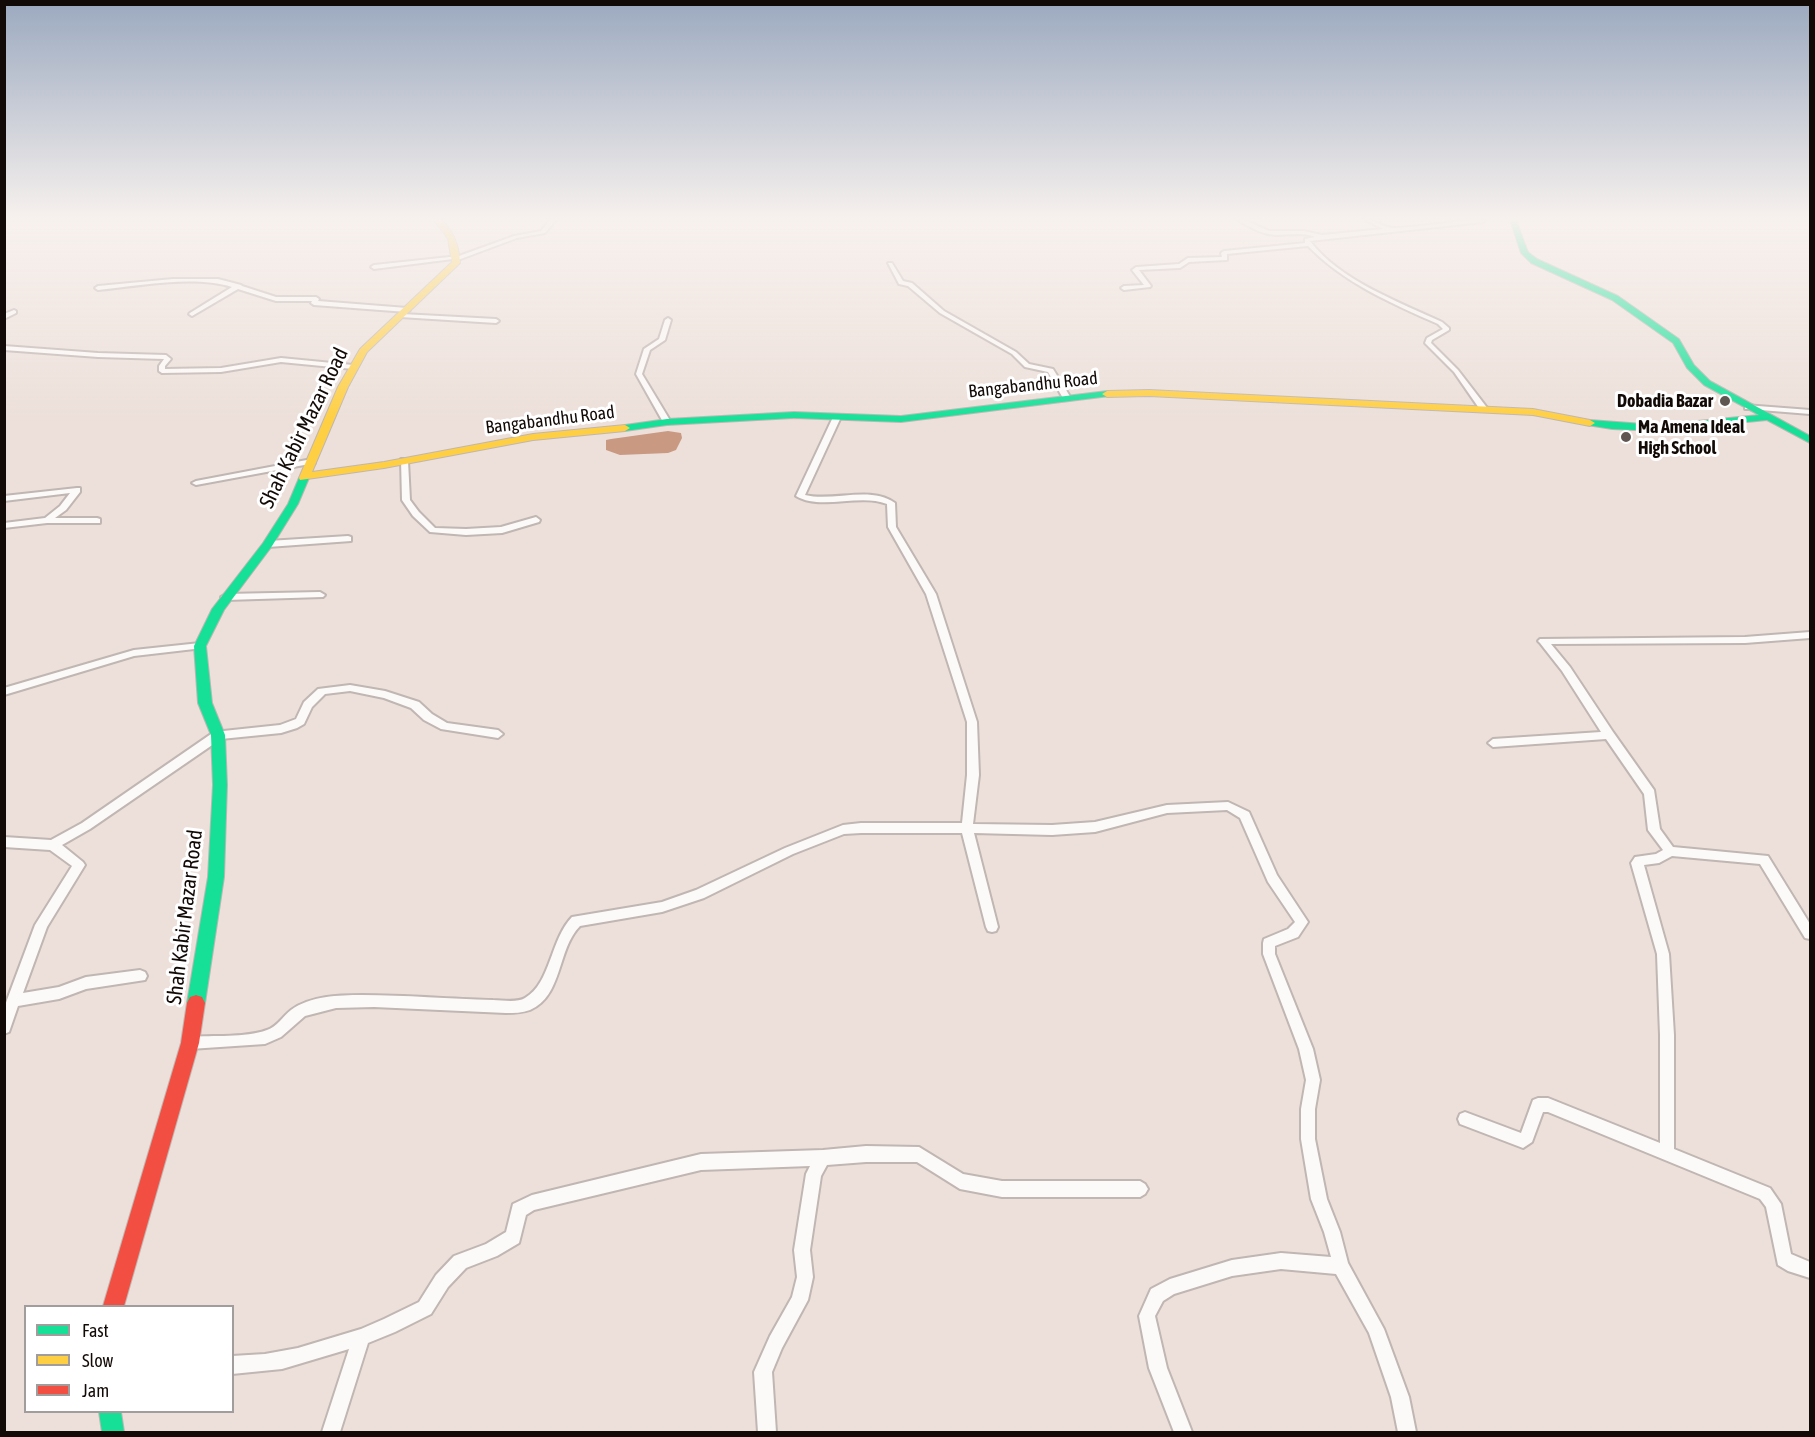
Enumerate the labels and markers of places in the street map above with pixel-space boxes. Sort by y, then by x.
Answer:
place label: Dobadia Bazar [1617,390,1713,412]
marker: Dobadia Bazar [1718,394,1732,408]
place label: Ma Amena Ideal High School [1638,416,1745,458]
marker: Ma Amena Ideal High School [1619,430,1633,444]

